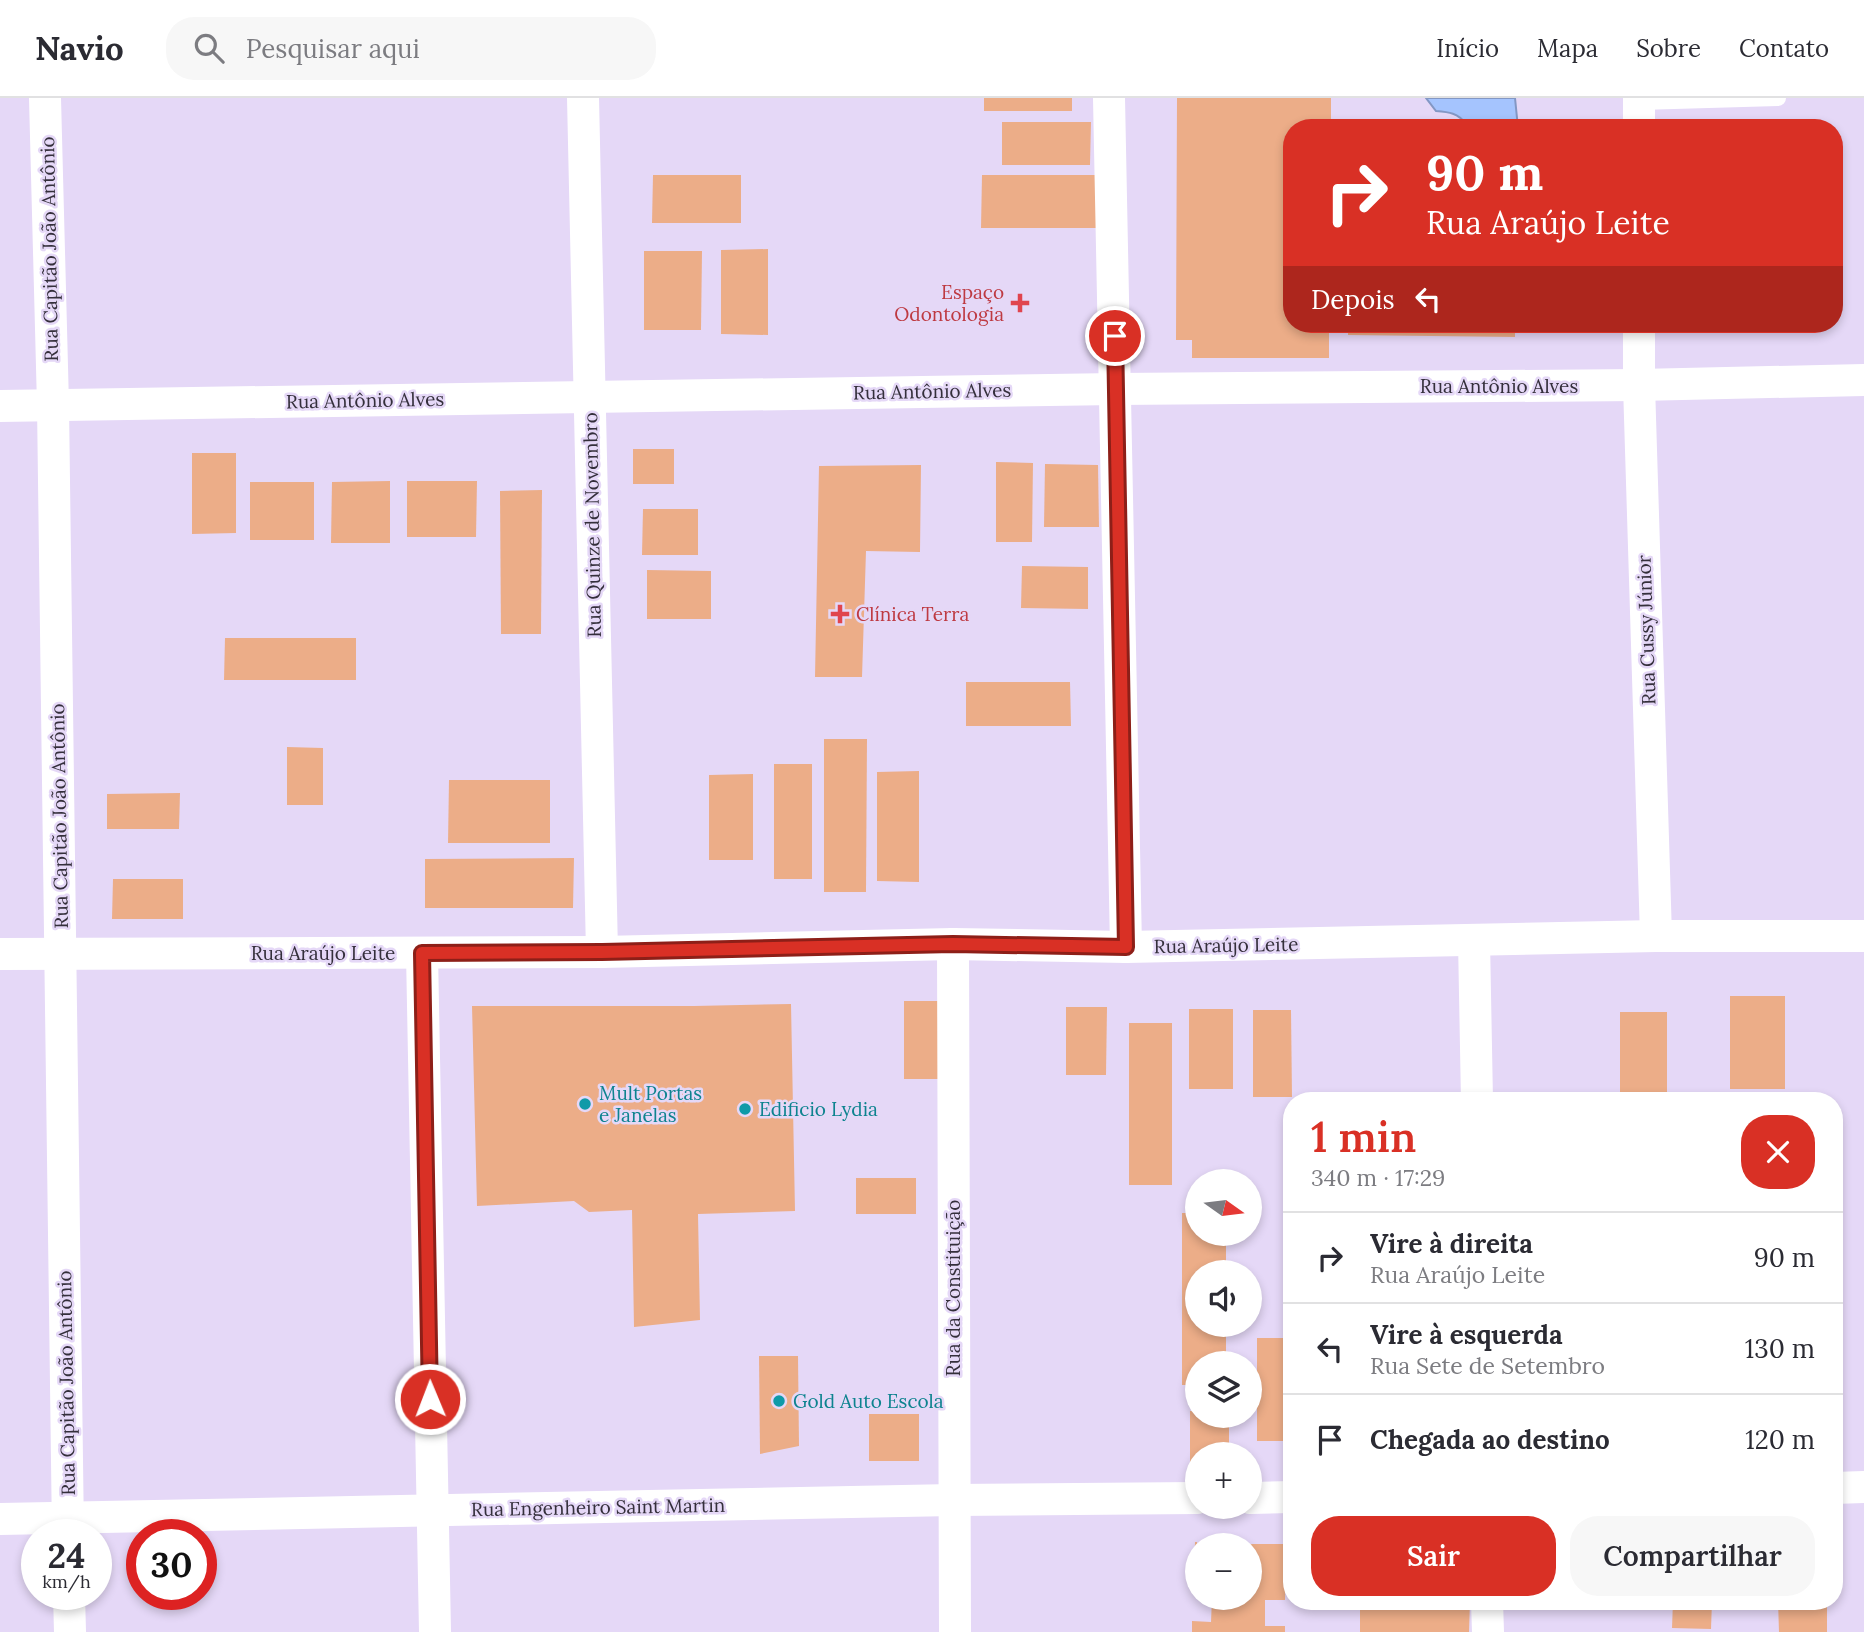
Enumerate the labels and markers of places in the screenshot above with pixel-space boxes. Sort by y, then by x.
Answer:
place label: Espaço Odontologia [894,280,1004,326]
marker: Espaço Odontologia [1010,293,1030,313]
pin [1085,306,1145,366]
place label: Clínica Terra [856,602,969,626]
marker: Clínica Terra [830,604,850,624]
place label: Mult Portas e Janelas [599,1081,702,1127]
marker: Mult Portas e Janelas [577,1096,593,1112]
place label: Edificio Lydia [759,1097,878,1121]
marker: Edificio Lydia [737,1101,753,1117]
place label: Gold Auto Escola [793,1389,944,1413]
marker: Gold Auto Escola [771,1393,787,1409]

